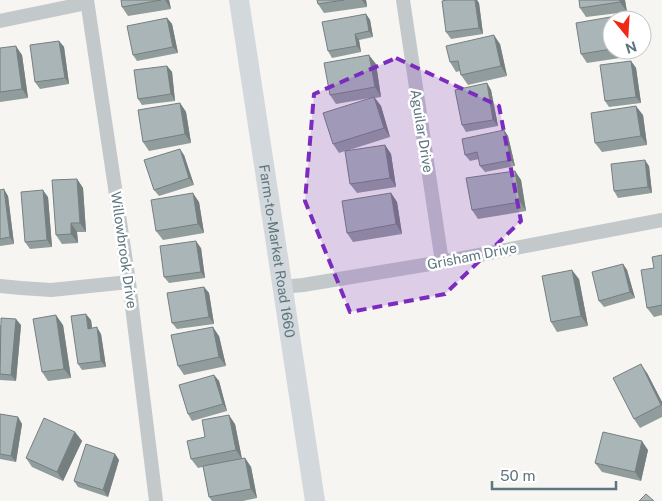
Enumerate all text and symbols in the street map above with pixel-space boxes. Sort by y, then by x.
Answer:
north arrow [602,10,652,60]
text: N [623,38,639,57]
street label: Aguilar Drive [408,88,437,174]
street label: Farm-to-Market Road 1660 [256,163,298,339]
street label: Willowbrook Drive [108,191,140,310]
street label: Grisham Drive [426,239,518,273]
scale bar [492,458,616,490]
text: 50 m [500,467,535,484]

